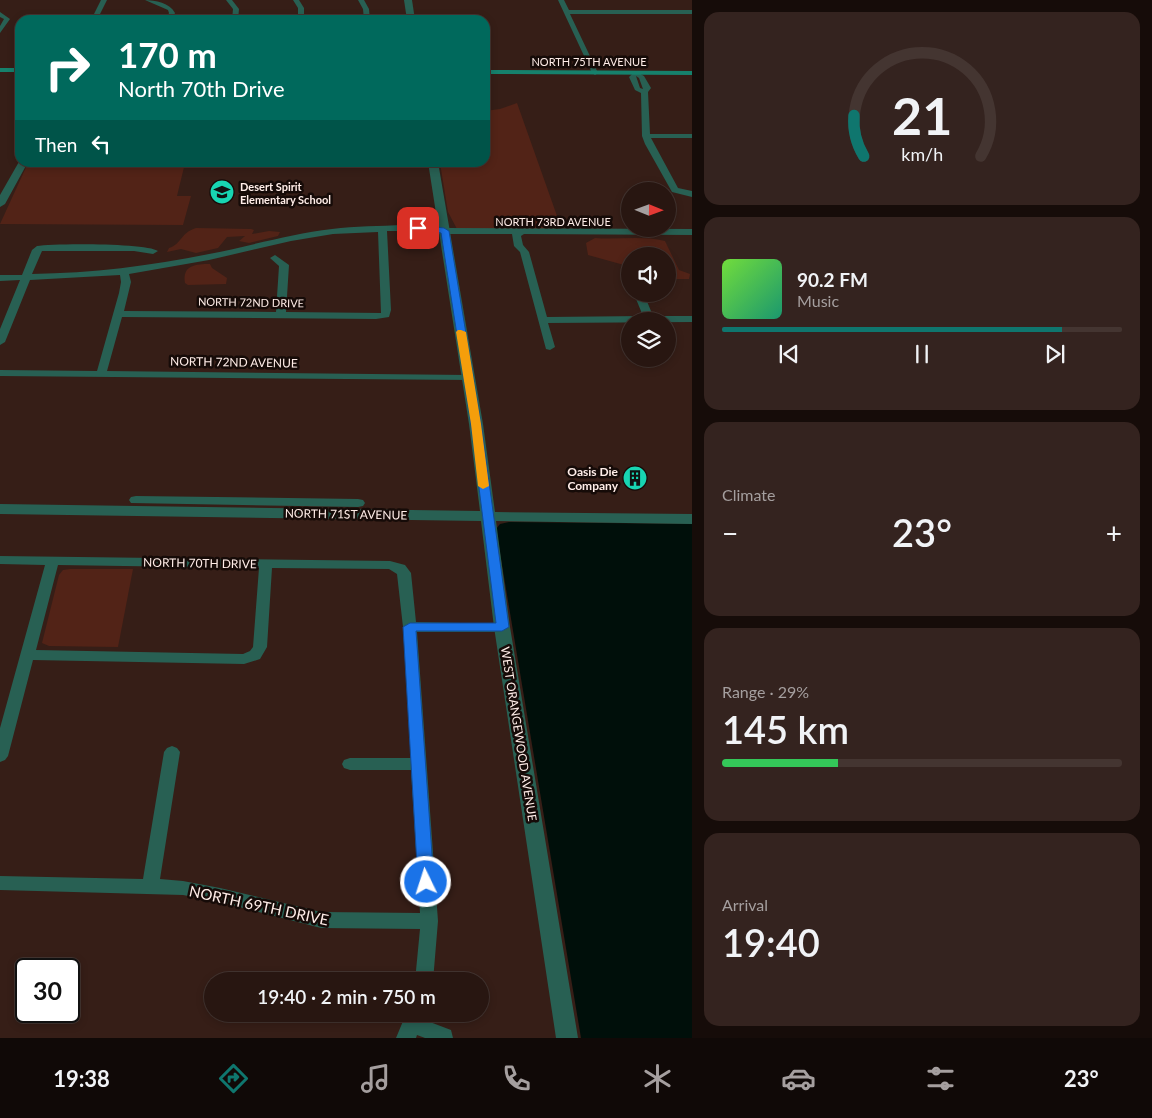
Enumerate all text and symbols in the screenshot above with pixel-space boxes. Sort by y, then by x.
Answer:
text: 170 m [118,33,217,75]
icon: right [35,35,100,100]
street label: NORTH 75TH AVENUE [531,55,647,68]
text: North 70th Drive [118,75,285,102]
text: 21 [892,84,952,146]
icon: left [87,130,115,158]
text: Then [35,133,77,156]
text: km/h [901,143,943,165]
school or university icon: Desert Spirit Elementary School [209,179,235,205]
place label: Desert Spirit Elementary School [240,180,331,206]
north arrow [621,182,676,238]
map controls [621,182,676,367]
pin [397,207,439,249]
icon: arrive [404,214,432,242]
street label: NORTH 73RD AVENUE [495,215,611,228]
button: sound [621,247,676,302]
text: 90.2 FM [797,268,868,291]
text: Music [797,291,839,310]
street label: NORTH 72ND DRIVE [198,295,304,309]
button: layers [621,312,676,367]
icon: previous [775,340,803,368]
icon: pause [908,340,936,368]
icon: next [1041,340,1069,368]
street label: NORTH 72ND AVENUE [170,353,298,371]
place label: Oasis Die Company [567,464,619,493]
building icon: Oasis Die Company [622,465,648,491]
text: Climate [722,485,775,504]
street label: NORTH 71ST AVENUE [285,505,407,523]
text: 23° [892,509,952,555]
text: − [722,516,738,550]
text: + [1106,516,1122,550]
street label: NORTH 70TH DRIVE [143,555,257,571]
street label: WEST ORANGEWOOD AVENUE [498,646,540,822]
text: Range · 29% [722,682,809,701]
text: 145 km [722,706,849,752]
position arrow [399,855,451,907]
street label: NORTH 69TH DRIVE [188,881,330,929]
text: Arrival [722,895,768,914]
text: 19:40 [722,919,820,965]
speed limit sign: 30 [15,958,80,1023]
text: 19:40 · 2 min · 750 m [257,985,436,1008]
icon: directions [216,1061,251,1096]
icon: music [358,1061,393,1096]
icon: phone [499,1061,534,1096]
icon: climate [640,1061,675,1096]
icon: car [781,1061,816,1096]
icon: filters [923,1061,958,1096]
text: 19:38 [53,1065,110,1092]
text: 23° [1064,1065,1099,1092]

